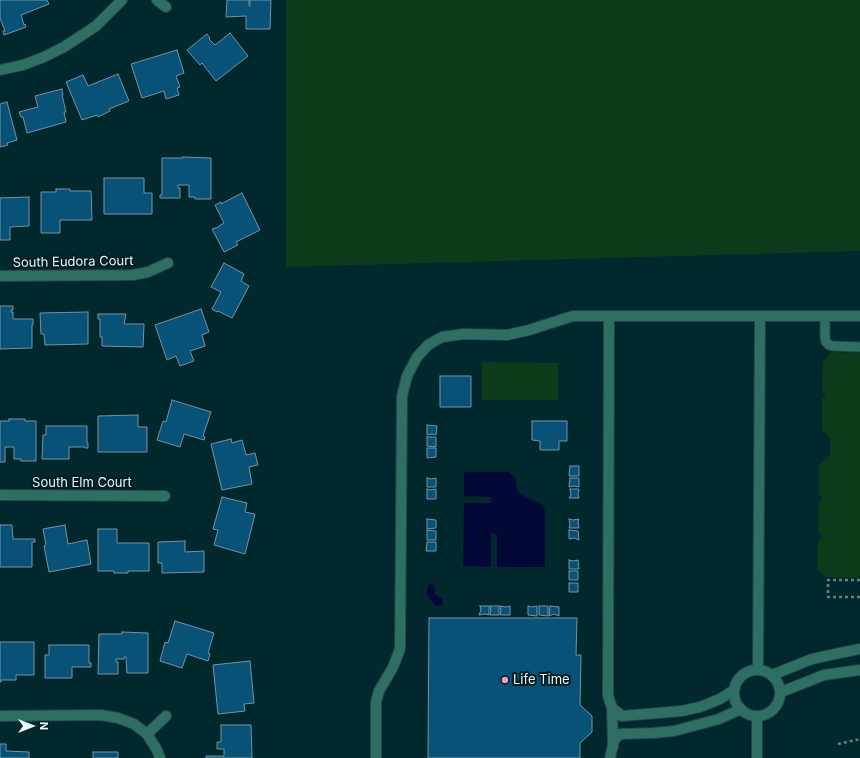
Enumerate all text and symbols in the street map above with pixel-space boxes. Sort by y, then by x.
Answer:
street label: South Eudora Court [12,253,134,271]
street label: South Elm Court [32,475,132,491]
place label: Life Time [513,672,570,688]
marker: Life Time [500,675,510,685]
north arrow [12,706,52,746]
text: N [37,722,51,730]

